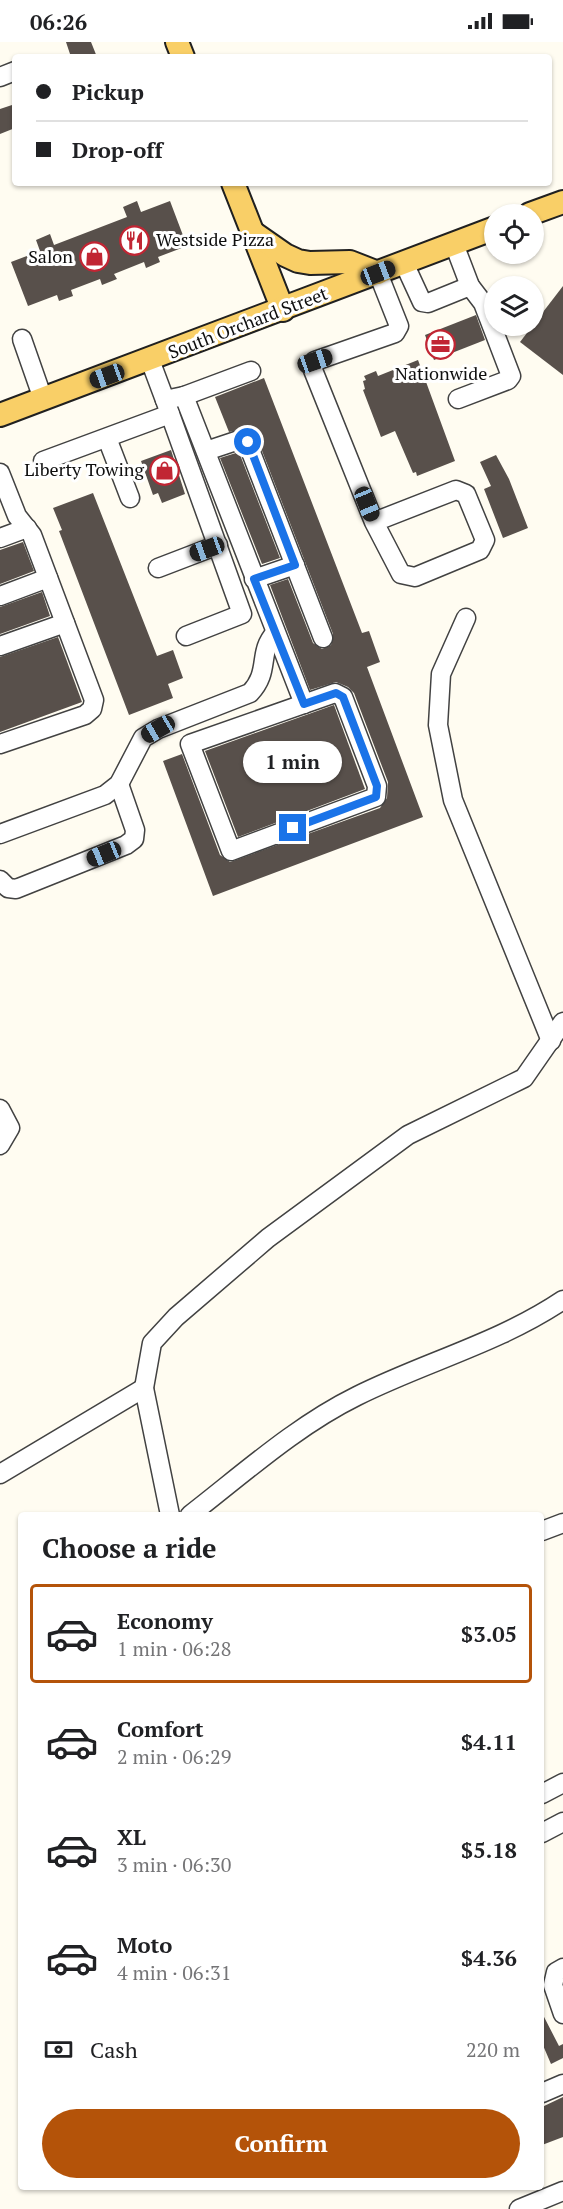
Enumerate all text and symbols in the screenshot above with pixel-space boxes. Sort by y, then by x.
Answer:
text: 06:26 [30,7,87,36]
text: Pickup [72,77,144,106]
text: Drop-off [72,135,163,164]
map controls [484,204,544,336]
button: locate [484,204,544,264]
restaurant icon: Westside Pizza [119,224,151,256]
place label: Westside Pizza [156,227,274,251]
shop icon: Salon [78,241,110,273]
place label: Salon [28,244,73,268]
car [358,258,398,288]
button: layers [484,276,544,336]
street label: South Orchard Street [164,280,331,364]
office icon: Nationwide [425,329,457,361]
car [295,347,335,375]
car [87,361,127,391]
place label: Nationwide [395,361,487,385]
route start [234,428,261,455]
shop icon: Liberty Towing [149,454,181,486]
place label: Liberty Towing [24,457,145,481]
car [352,484,382,524]
car [187,534,227,564]
car [138,712,178,746]
callout: 1 min [244,741,342,783]
text: 1 min [265,748,320,775]
route end [279,814,306,841]
car [84,839,124,869]
text: Choose a ride [42,1530,217,1566]
text: Economy [117,1606,213,1635]
icon: car [45,1607,99,1661]
text: $3.05 [461,1619,517,1648]
text: 1 min · 06:28 [117,1635,231,1662]
text: Comfort [117,1714,203,1743]
icon: car [45,1715,99,1769]
text: $4.11 [461,1727,517,1756]
text: 2 min · 06:29 [117,1743,231,1770]
text: XL [117,1822,146,1851]
icon: car [45,1823,99,1877]
text: $5.18 [461,1835,517,1864]
text: 3 min · 06:30 [117,1851,231,1878]
text: Moto [117,1930,172,1959]
icon: car [45,1931,99,1985]
text: $4.36 [461,1943,517,1972]
text: 4 min · 06:31 [117,1959,231,1986]
icon: cash [42,2033,75,2066]
text: Cash [90,2035,138,2064]
text: 220 m [466,2036,520,2063]
button: Confirm [42,2109,520,2178]

